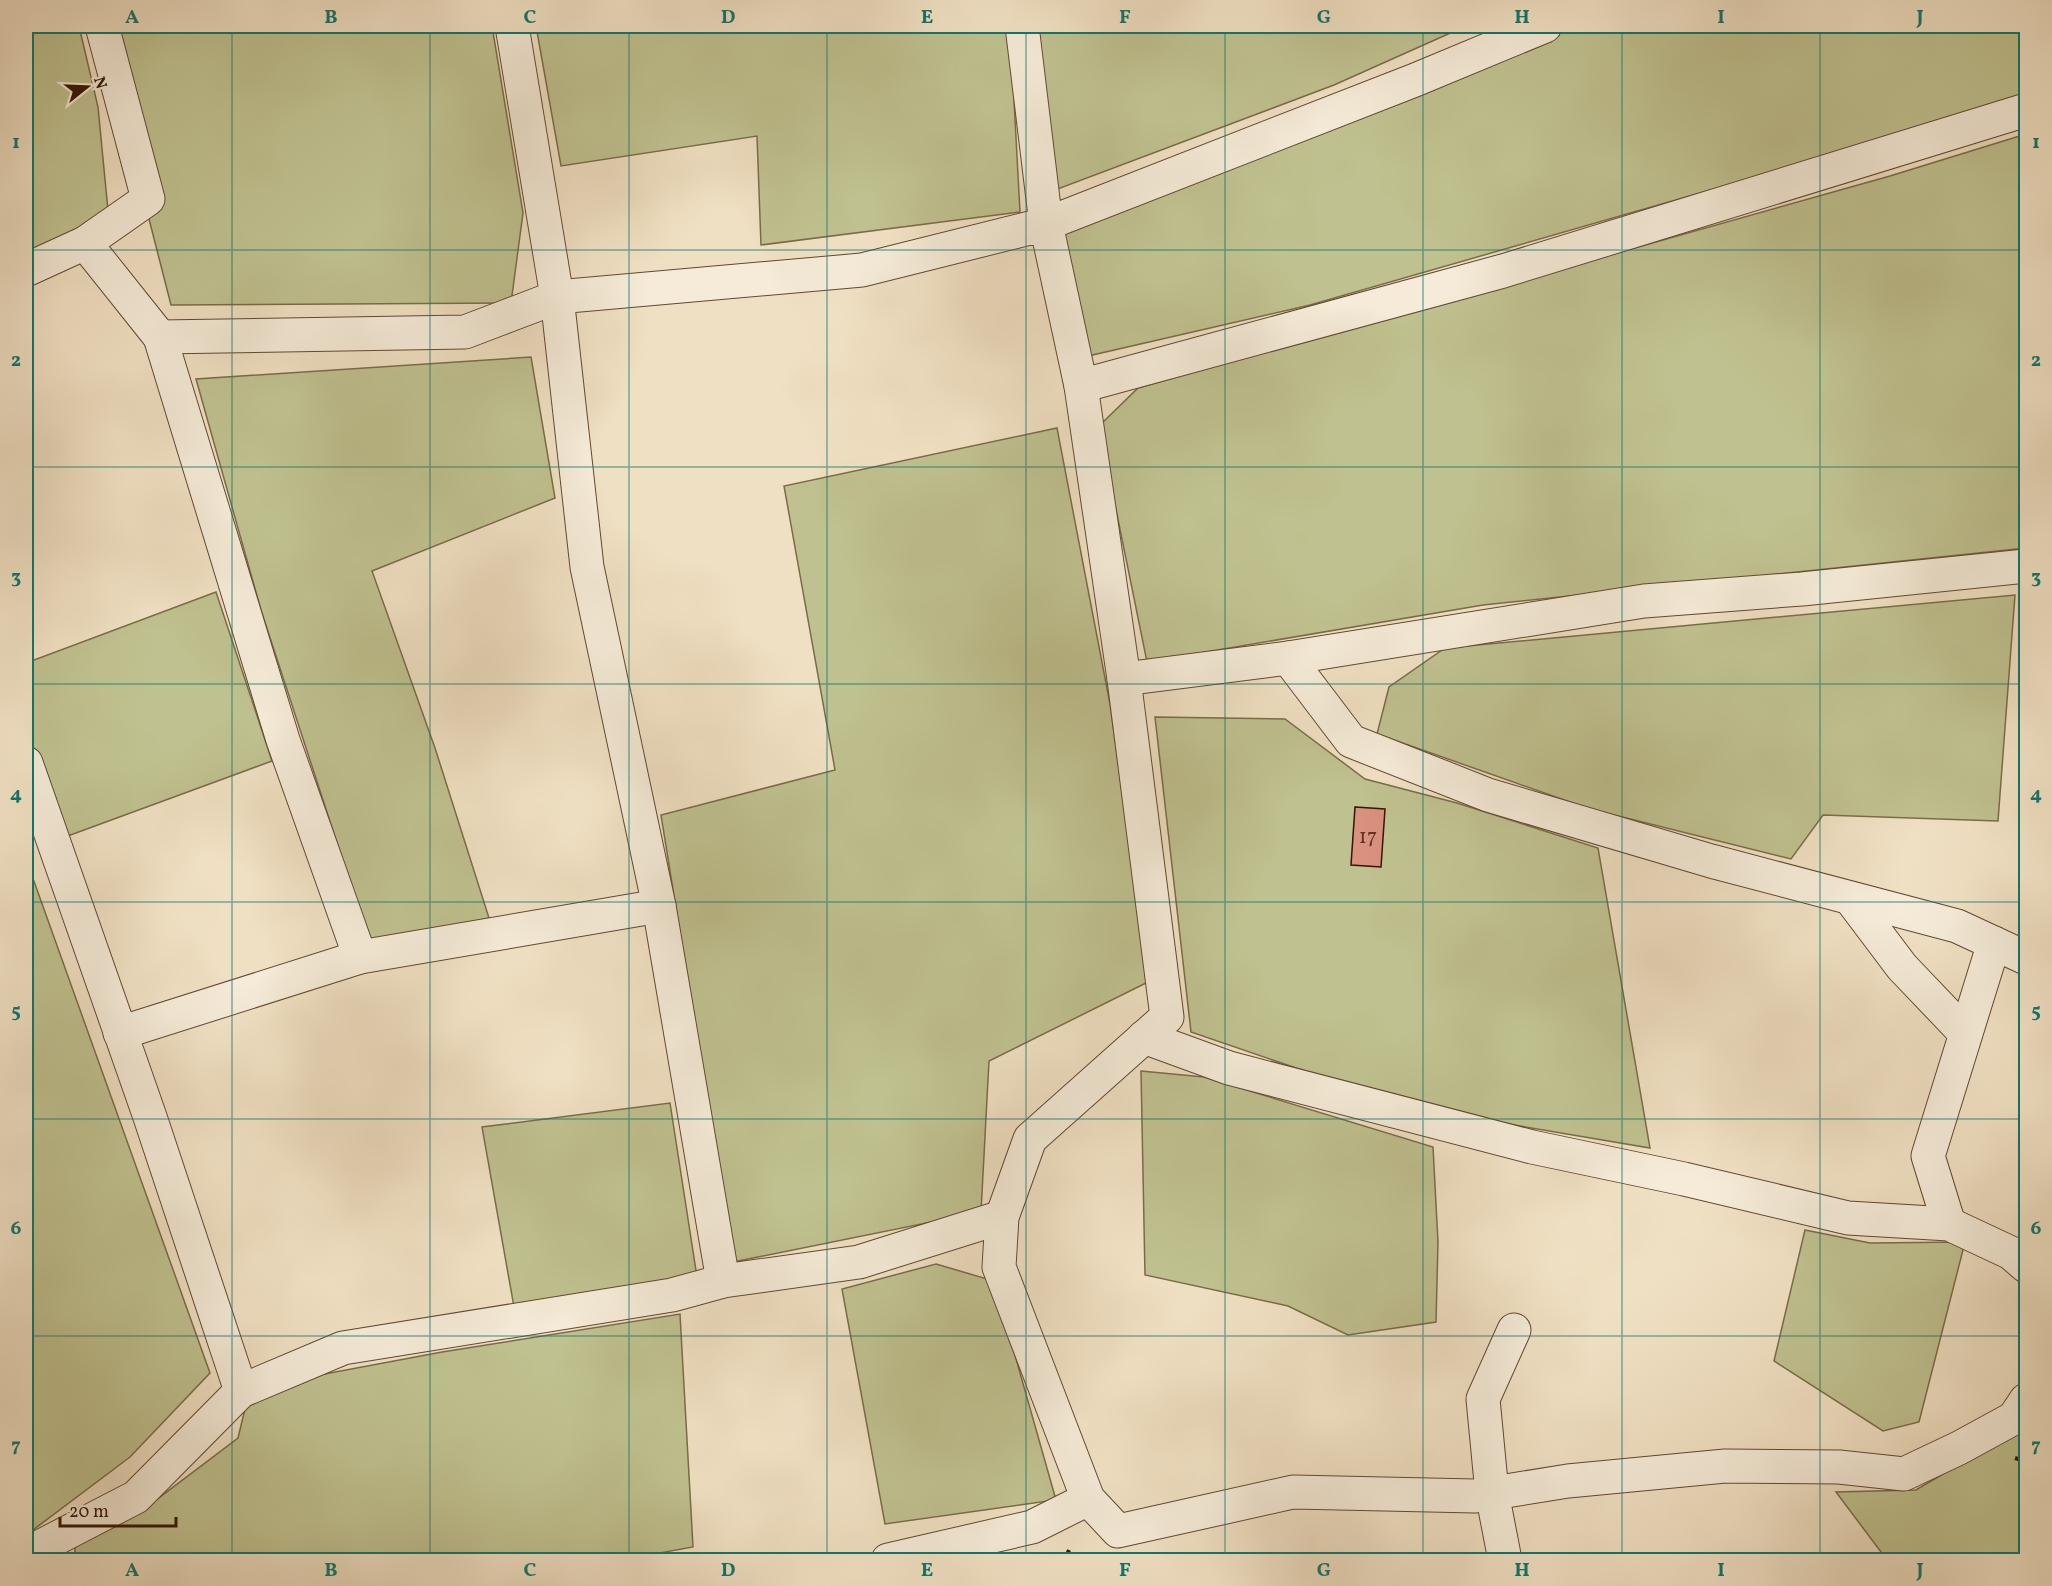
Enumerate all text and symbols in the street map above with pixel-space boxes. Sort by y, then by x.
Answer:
text: A [125,4,139,32]
text: B [324,4,338,32]
text: C [524,4,537,32]
text: D [721,4,735,32]
text: E [921,4,933,32]
text: F [1119,4,1131,32]
text: G [1317,4,1331,32]
text: H [1514,4,1530,32]
text: I [1717,4,1725,32]
text: J [1915,4,1924,32]
north arrow [57,57,117,117]
text: N [87,74,112,92]
text: 1 [12,129,20,157]
text: 1 [2032,129,2040,157]
text: 2 [11,347,21,375]
text: 2 [2031,347,2041,375]
text: 3 [11,564,21,592]
text: 3 [2031,564,2041,592]
text: 4 [10,781,22,809]
text: 4 [2030,781,2042,809]
house number: 17 [1359,823,1377,852]
text: 5 [11,998,21,1026]
text: 5 [2031,998,2041,1026]
text: 6 [11,1215,22,1243]
text: 6 [2031,1215,2042,1243]
text: 7 [11,1432,21,1460]
text: 7 [2031,1432,2041,1460]
scale bar [60,1490,176,1528]
text: 20 m [69,1500,109,1525]
text: A [125,1557,139,1585]
text: B [324,1557,338,1585]
text: C [524,1557,537,1585]
text: D [721,1557,735,1585]
text: E [921,1557,933,1585]
text: F [1119,1557,1131,1585]
text: G [1317,1557,1331,1585]
text: H [1514,1557,1530,1585]
text: I [1717,1557,1725,1585]
text: J [1915,1557,1924,1585]

